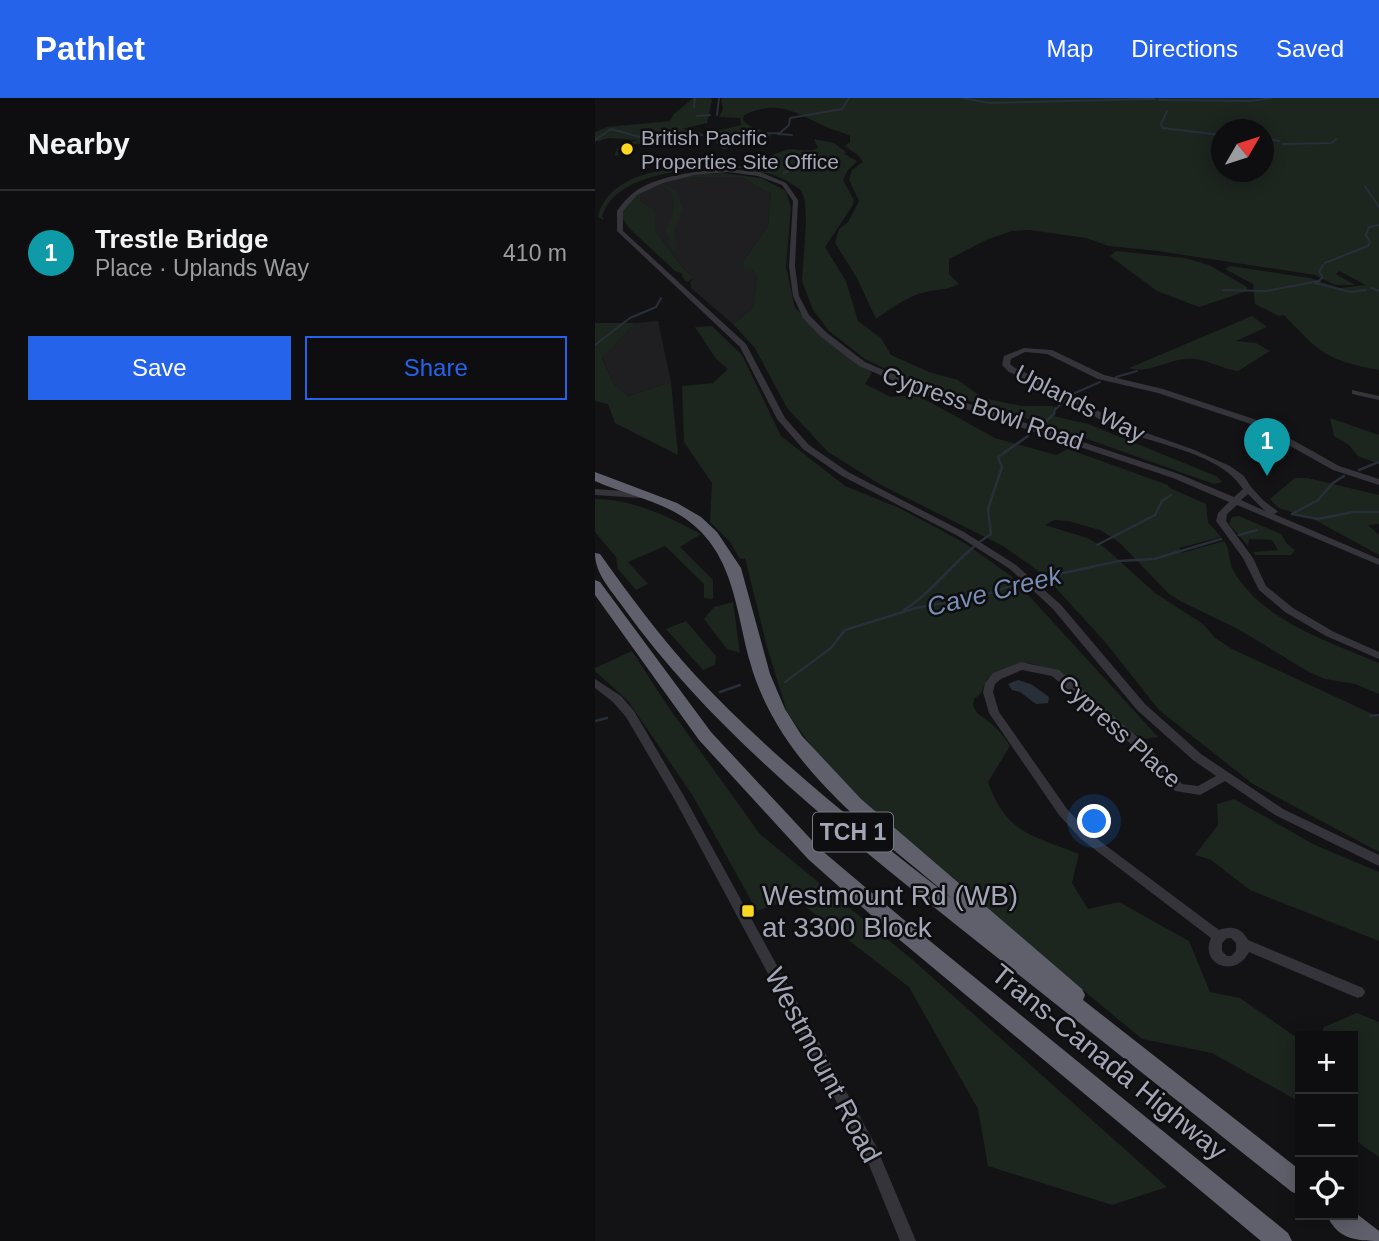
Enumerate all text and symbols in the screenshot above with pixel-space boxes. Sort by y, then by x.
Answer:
text: Pathlet [35,30,145,67]
text: Map [1047,35,1093,62]
text: Directions [1131,35,1238,62]
text: Saved [1276,35,1344,62]
north arrow [1211,119,1274,182]
place label: British Pacific Properties Site Office [641,126,839,173]
text: Nearby [28,127,130,160]
marker: British Pacific Properties Site Office [619,141,635,157]
text: Trestle Bridge [95,224,268,254]
text: 1 [45,240,57,266]
text: 410 m [503,240,567,266]
text: Place · Uplands Way [95,255,309,281]
button: Save [28,336,291,400]
button: Share [305,336,567,400]
street label: Uplands Way [1011,359,1149,447]
street label: Cypress Bowl Road [879,361,1087,455]
pin: 1 [1244,418,1290,476]
water label: Cave Creek [924,559,1066,622]
street label: Cypress Place [1053,669,1187,793]
your location [1077,804,1111,838]
road number: TCH 1 [813,812,893,852]
place label: Westmount Rd (WB) at 3300 Block [762,880,1018,943]
marker: Westmount Rd (WB) at 3300 Block [740,903,756,919]
street label: Trans-Canada Highway [985,958,1233,1166]
street label: Westmount Road [759,962,887,1168]
map controls [1295,1031,1358,1220]
button: + [1295,1031,1358,1094]
button: − [1295,1094,1358,1157]
button: locate [1295,1157,1358,1220]

